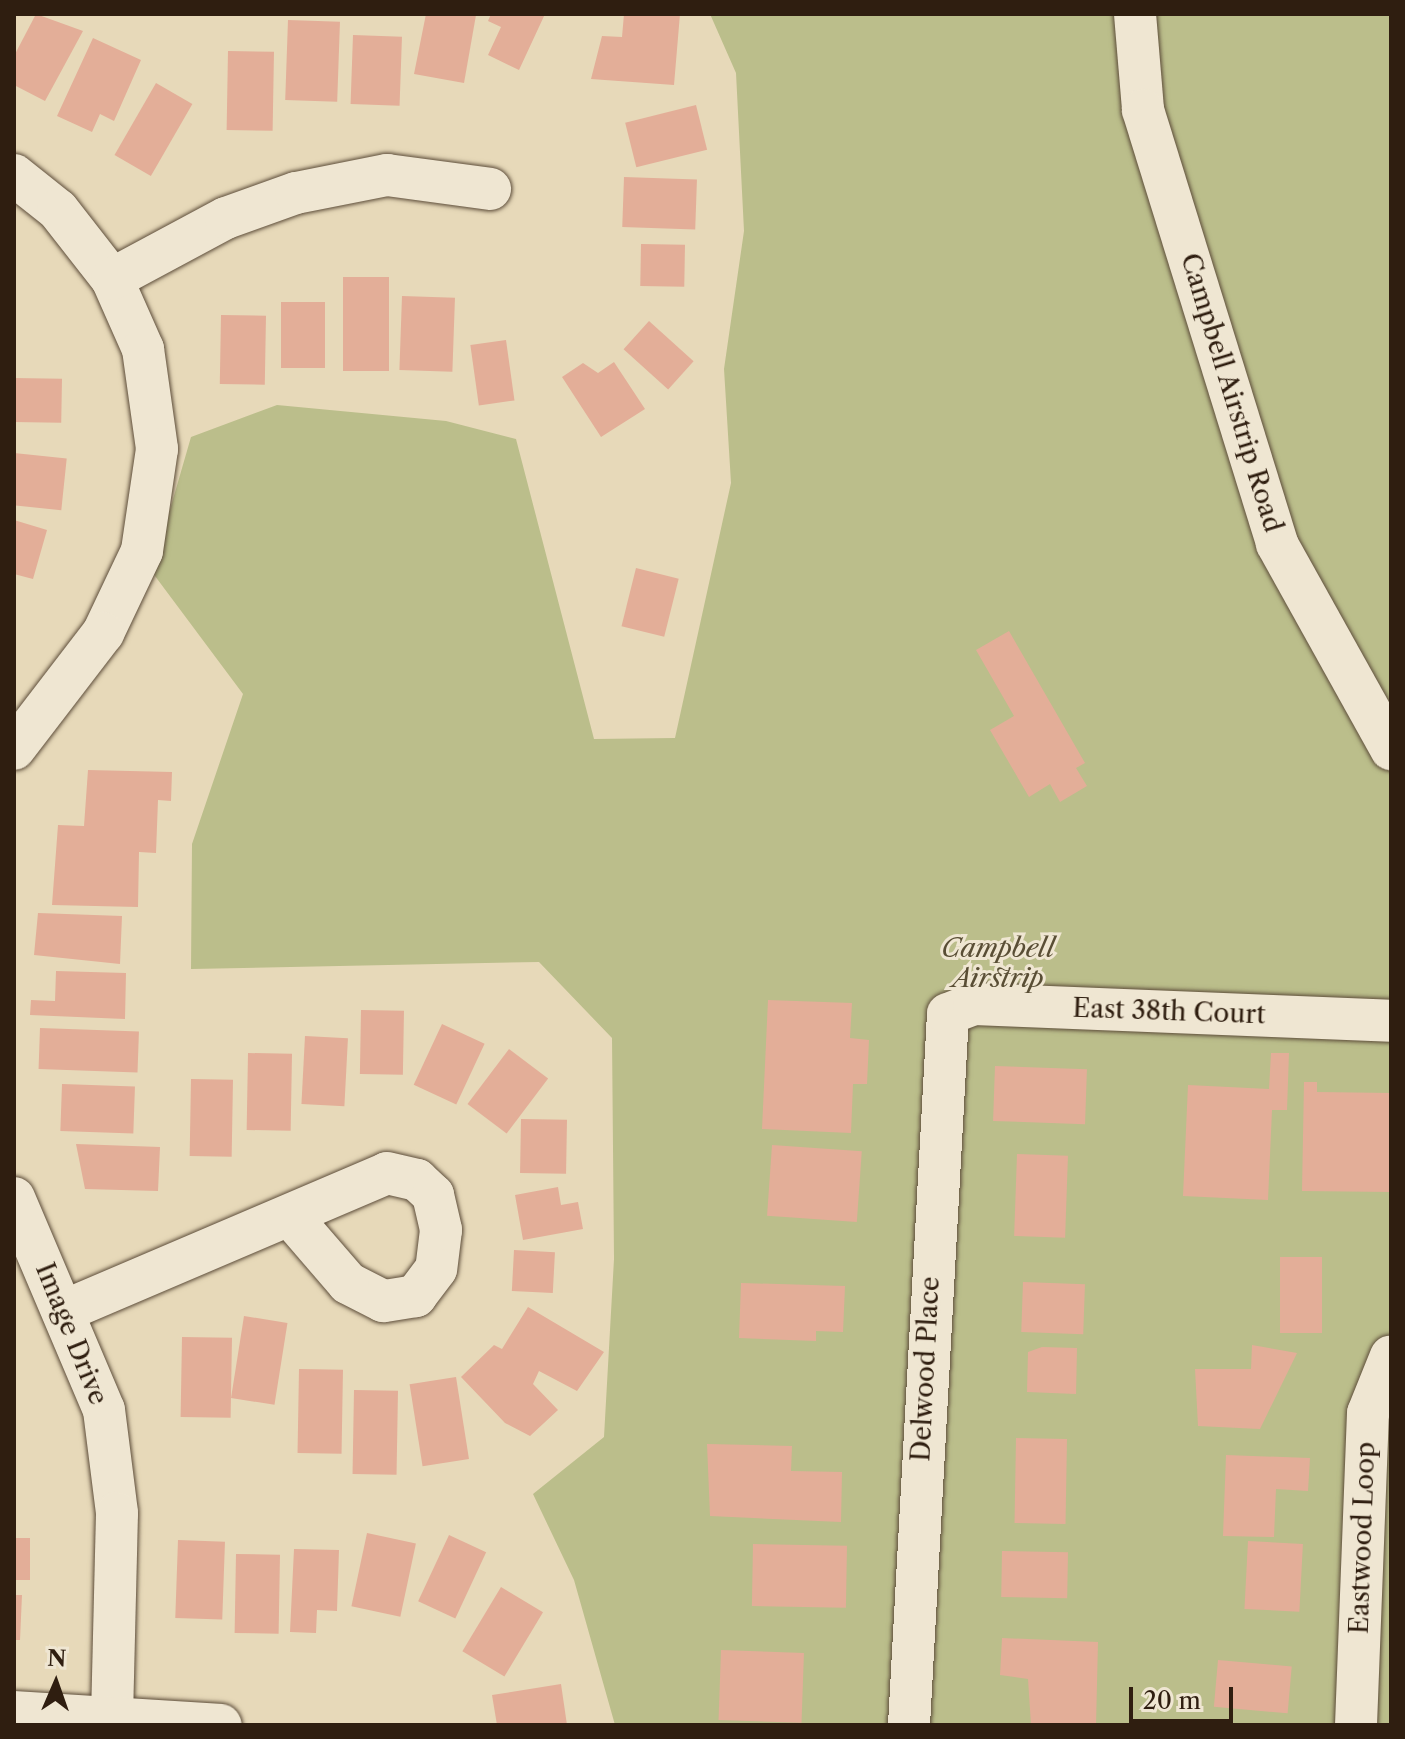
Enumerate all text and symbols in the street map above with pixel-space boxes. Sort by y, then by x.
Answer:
street label: Campbell Airstrip Road [1174,249,1288,537]
park label: Campbell Airstrip [941,933,1055,994]
street label: East 38th Court [1072,993,1266,1031]
street label: Image Drive [28,1258,114,1410]
street label: Delwood Place [906,1276,946,1462]
street label: Eastwood Loop [1344,1441,1382,1635]
north arrow [16,1643,96,1723]
text: N [47,1645,67,1672]
scale bar [1133,1671,1237,1721]
text: 20 m [1143,1686,1201,1715]

